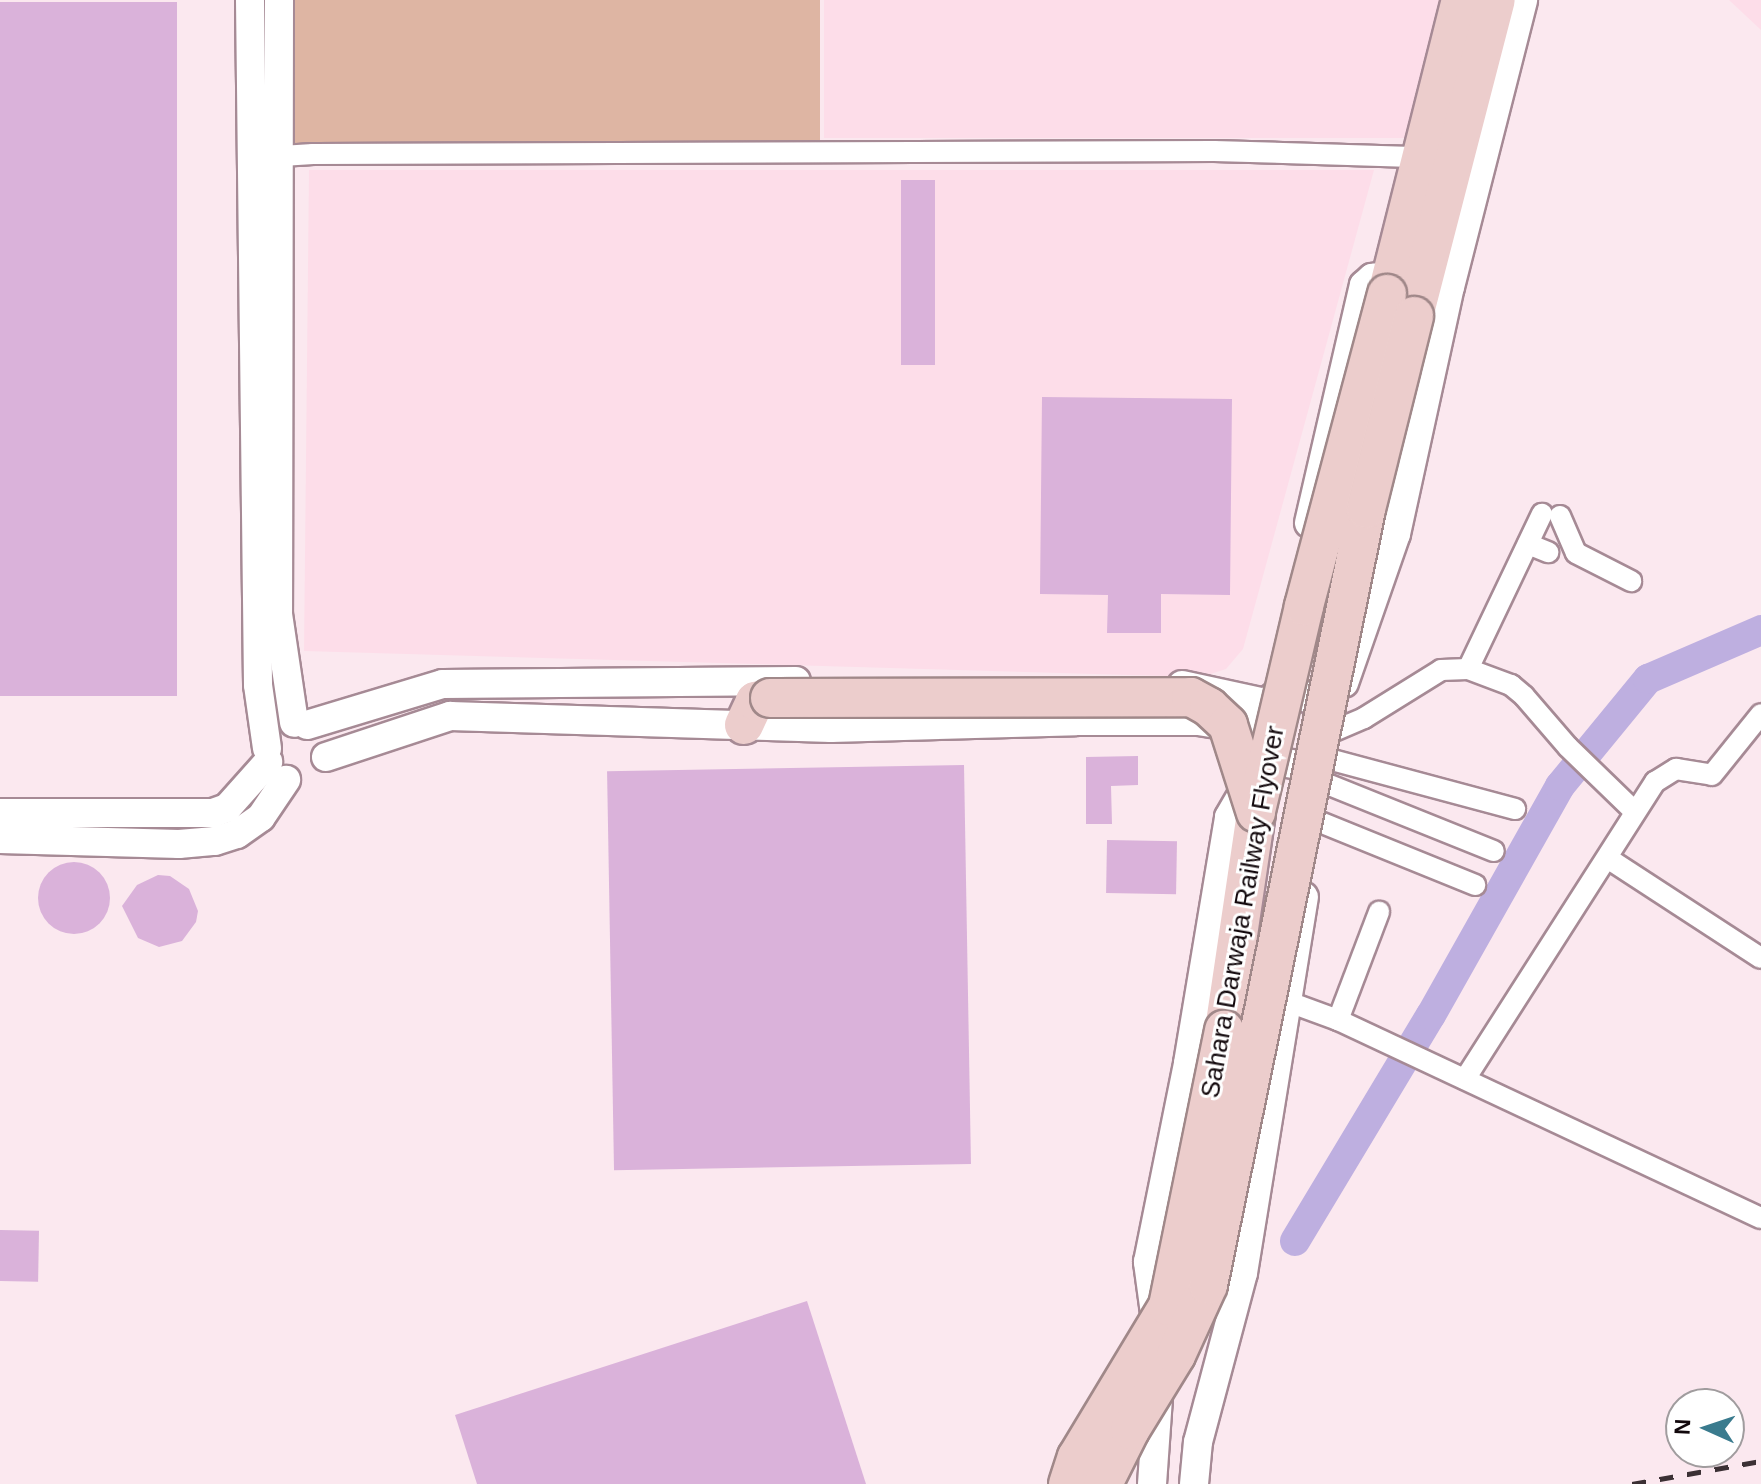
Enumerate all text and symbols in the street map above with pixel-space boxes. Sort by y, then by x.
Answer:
street label: Sahara Darwaja Railway Flyover [1195,724,1291,1100]
north arrow [1665,1388,1745,1468]
text: N [1670,1418,1695,1435]

